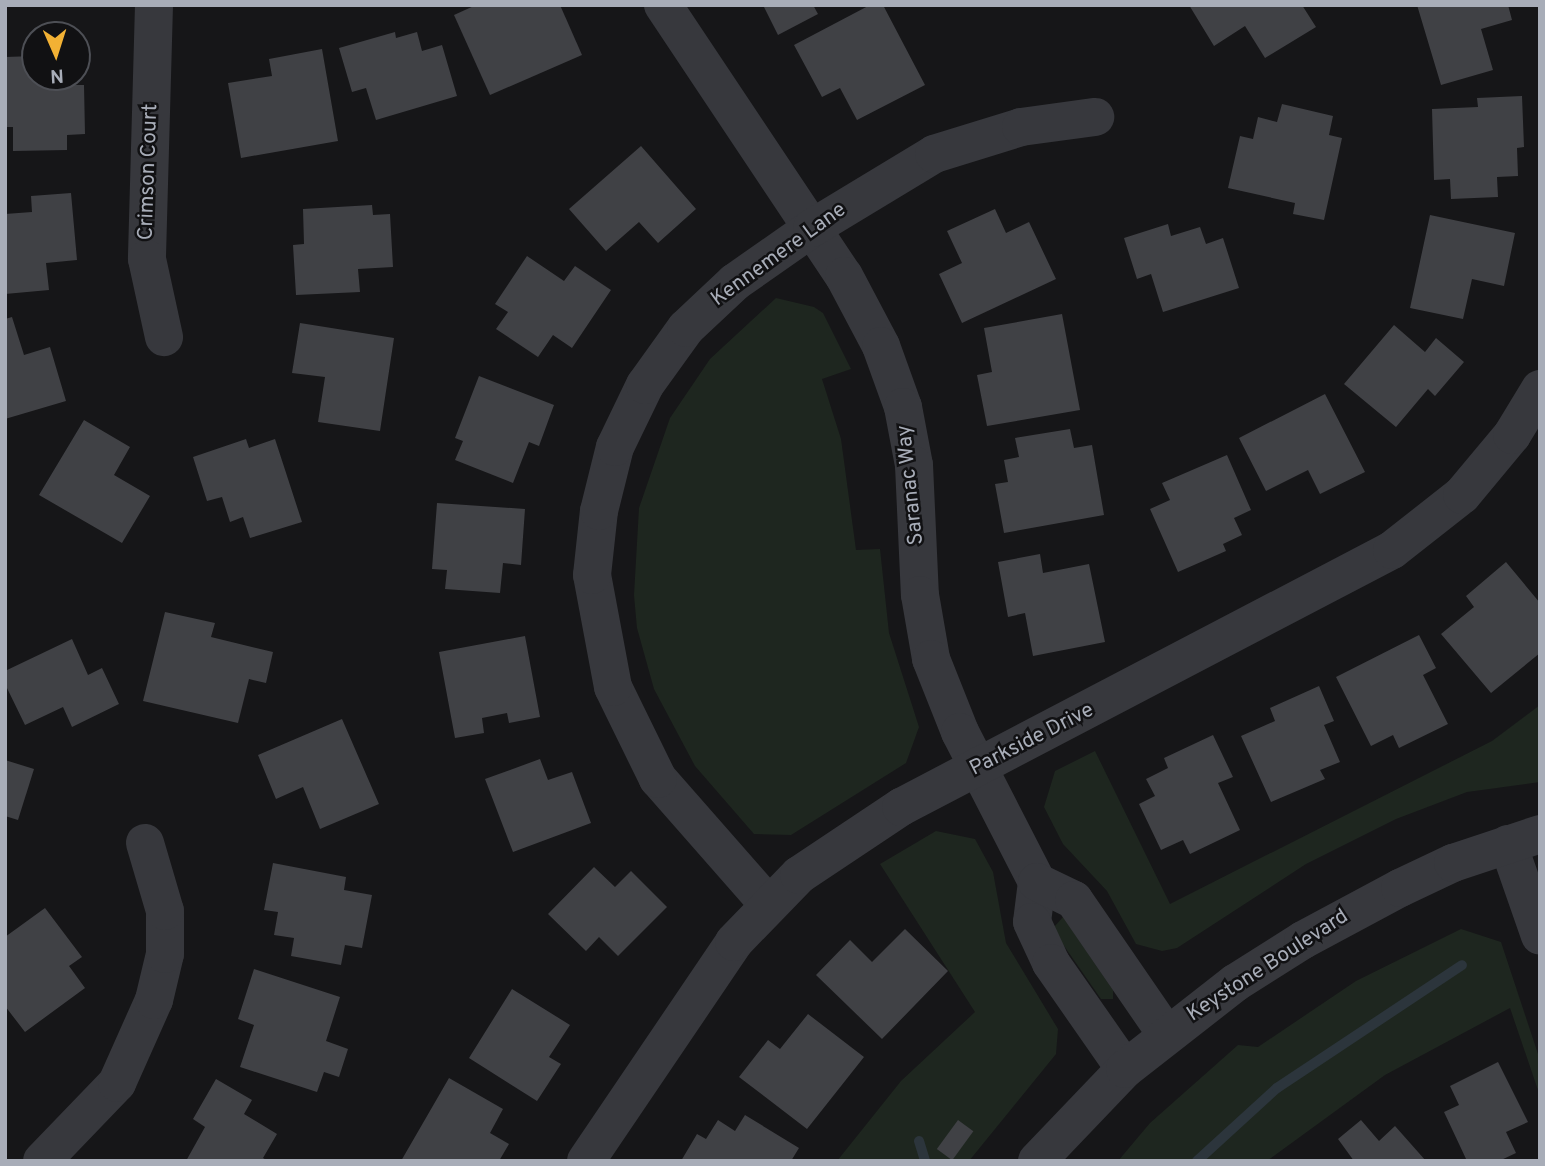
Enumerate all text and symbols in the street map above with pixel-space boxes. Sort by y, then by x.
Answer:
north arrow [21,21,91,91]
text: N [50,63,64,87]
street label: Crimson Court [134,103,164,241]
street label: Kennemere Lane [707,198,851,312]
street label: Saranac Way [892,424,930,546]
street label: Parkside Drive [966,698,1098,782]
street label: Keystone Boulevard [1183,904,1353,1028]

